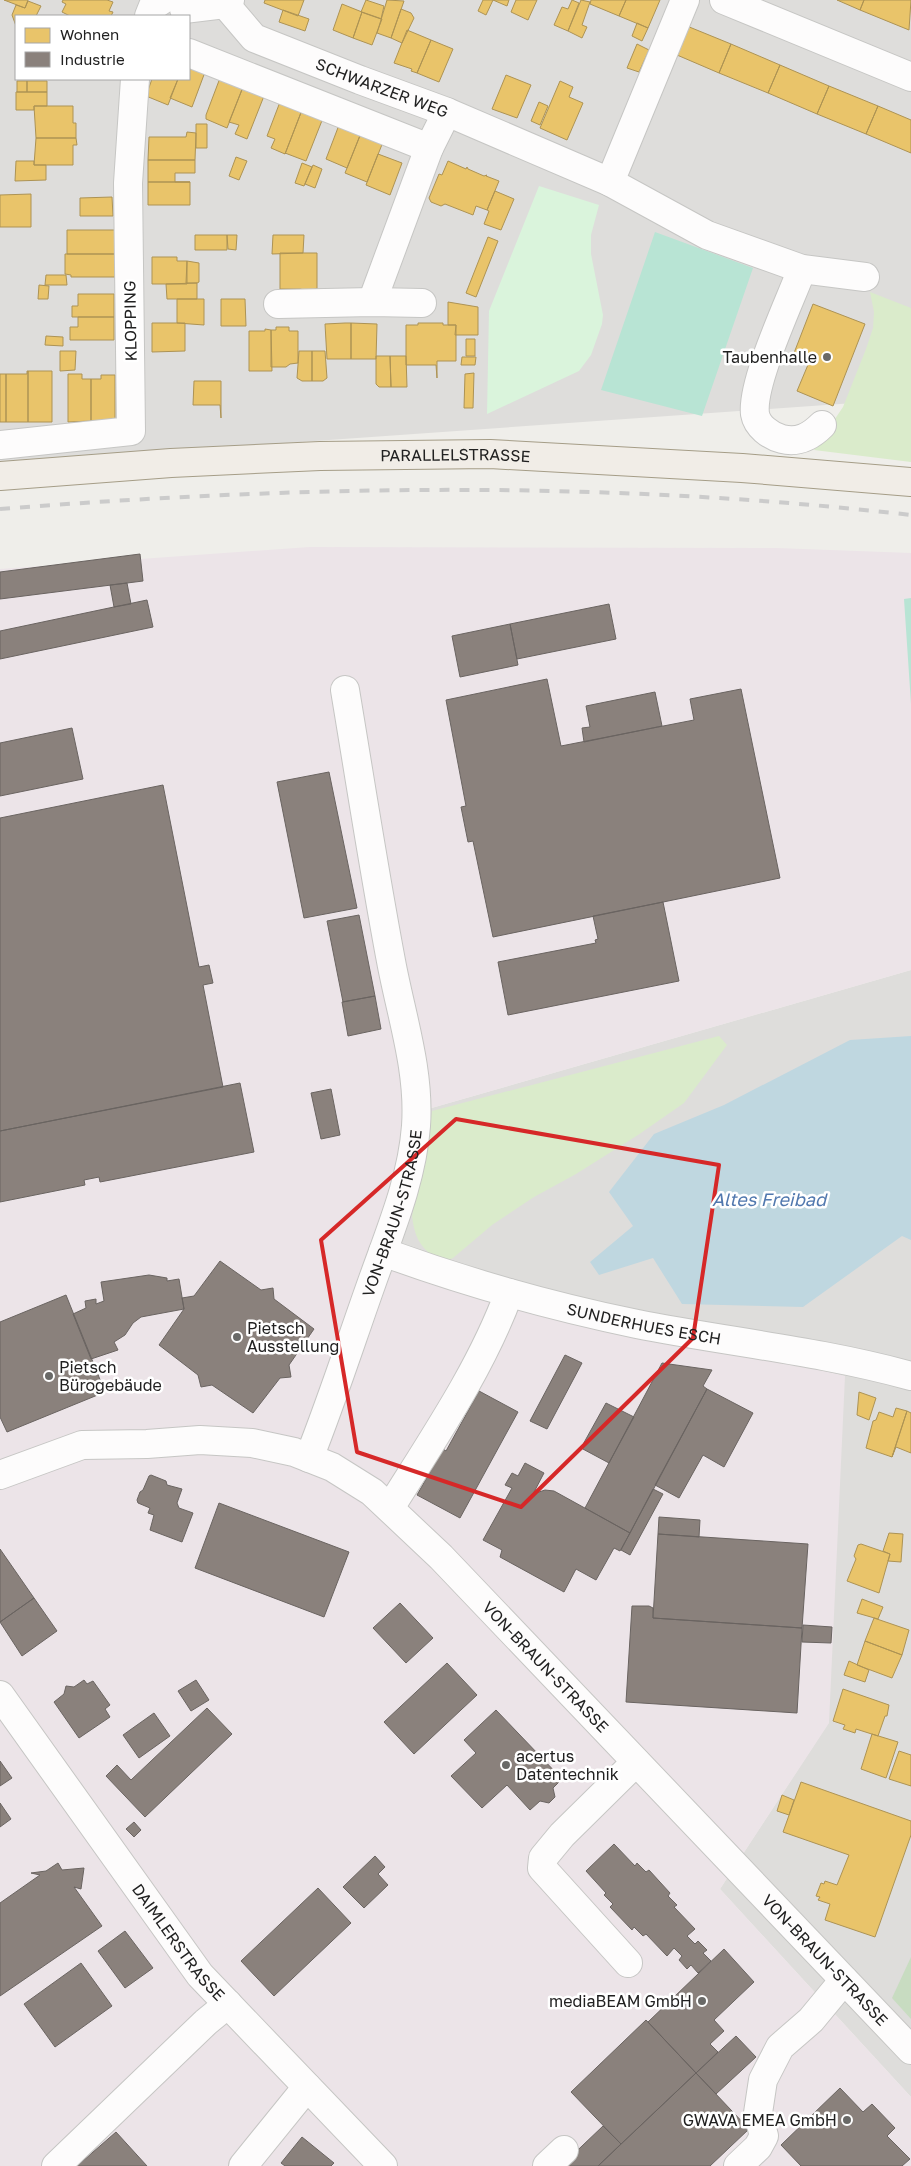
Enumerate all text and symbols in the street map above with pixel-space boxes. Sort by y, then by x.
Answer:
legend [15,15,190,80]
text: Wohnen [60,25,119,43]
text: Industrie [60,50,125,68]
street label: SCHWARZER WEG [313,54,451,122]
street label: KLOPPING [119,280,141,362]
place label: Taubenhalle [723,347,817,367]
marker: Taubenhalle [821,351,833,363]
street label: PARALLELSTRASSE [380,444,531,466]
street label: VON-BRAUN-STRASSE [358,1128,426,1299]
water label: Altes Freibad [712,1188,828,1210]
street label: SUNDERHUES ESCH [565,1298,723,1349]
place label: Pietsch Ausstellung [247,1318,339,1356]
marker: Pietsch Ausstellung [231,1331,243,1343]
place label: Pietsch Bürogebäude [59,1357,162,1395]
marker: Pietsch Bürogebäude [43,1370,55,1382]
street label: VON-BRAUN-STRASSE [478,1597,613,1737]
place label: acertus Datentechnik [516,1746,619,1784]
marker: acertus Datentechnik [500,1759,512,1771]
street label: DAIMLERSTRASSE [128,1880,229,2005]
street label: VON-BRAUN-STRASSE [758,1890,892,2030]
place label: mediaBEAM GmbH [549,1991,692,2011]
marker: mediaBEAM GmbH [696,1995,708,2007]
place label: GWAVA EMEA GmbH [683,2110,837,2130]
marker: GWAVA EMEA GmbH [841,2114,853,2126]

